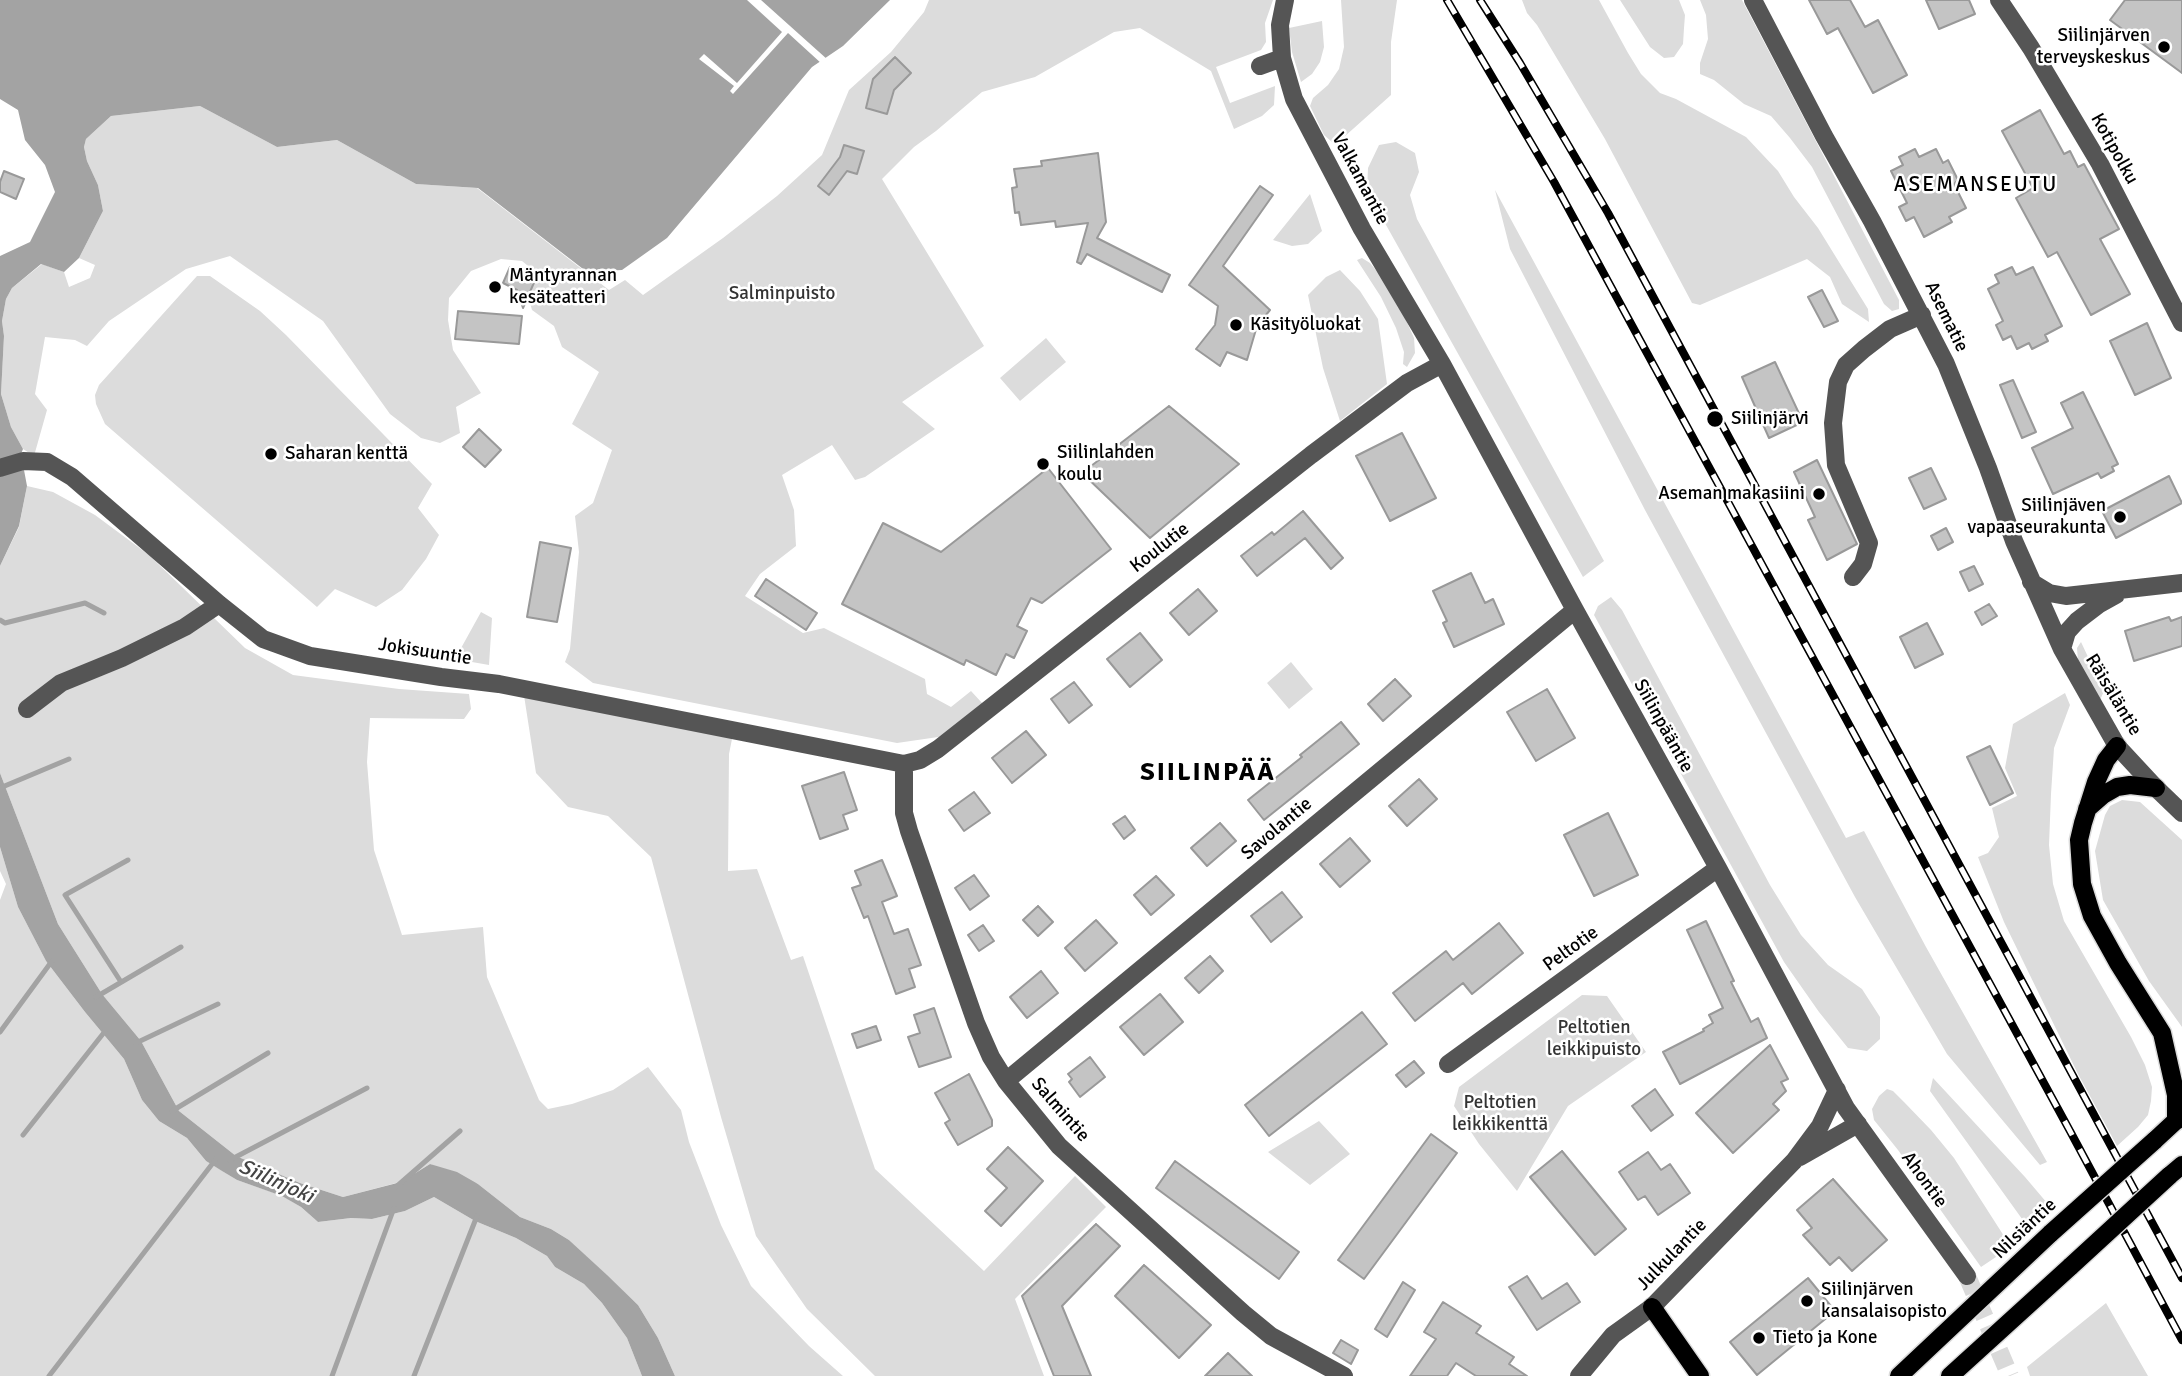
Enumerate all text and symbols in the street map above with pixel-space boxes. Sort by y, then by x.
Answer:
place label: Siilinjärven terveyskeskus [2037,25,2150,69]
marker: Siilinjärven terveyskeskus [2156,39,2172,55]
street label: Kotipolku [2085,109,2143,189]
street label: Valkamantie [1326,129,1394,229]
district label: ASEMANSEUTU [1895,172,2057,198]
place label: Mäntyrannan kesäteatteri [509,265,617,309]
street label: Asematie [1919,278,1973,356]
marker: Mäntyrannan kesäteatteri [487,279,503,295]
park label: Salminpuisto [729,283,835,305]
place label: Käsityöluokat [1250,314,1361,336]
marker: Käsityöluokat [1228,317,1244,333]
place label: Siilinjärvi [1731,408,1809,430]
marker: Siilinjärvi [1705,409,1725,429]
place label: Siilinlahden koulu [1057,442,1154,486]
place label: Saharan kenttä [285,443,408,465]
marker: Saharan kenttä [263,446,279,462]
marker: Siilinlahden koulu [1035,456,1051,472]
place label: Aseman makasiini [1658,483,1805,505]
marker: Aseman makasiini [1811,486,1827,502]
place label: Siilinjäven vapaaseurakunta [1967,495,2106,539]
marker: Siilinjäven vapaaseurakunta [2112,509,2128,525]
street label: Koulutie [1126,518,1194,578]
street label: Jokisuuntie [377,633,473,671]
street label: Räisäläntie [2080,650,2146,740]
street label: Siilinpääntie [1628,675,1698,777]
district label: SIILINPÄÄ [1141,757,1275,789]
street label: Savolantie [1237,793,1317,865]
street label: Peltotie [1539,921,1603,977]
park label: Peltotien leikkipuisto [1547,1017,1641,1061]
street label: Salmintie [1026,1073,1094,1147]
park label: Peltotien leikkikenttä [1452,1092,1548,1136]
street label: Ahontie [1896,1148,1952,1212]
water label: Siilinjoki [235,1154,317,1210]
street label: Nilsiäntie [1988,1194,2062,1264]
street label: Julkulantie [1632,1214,1712,1296]
place label: Siilinjärven kansalaisopisto [1821,1279,1947,1323]
marker: Siilinjärven kansalaisopisto [1799,1293,1815,1309]
place label: Tieto ja Kone [1773,1327,1877,1349]
marker: Tieto ja Kone [1751,1330,1767,1346]

